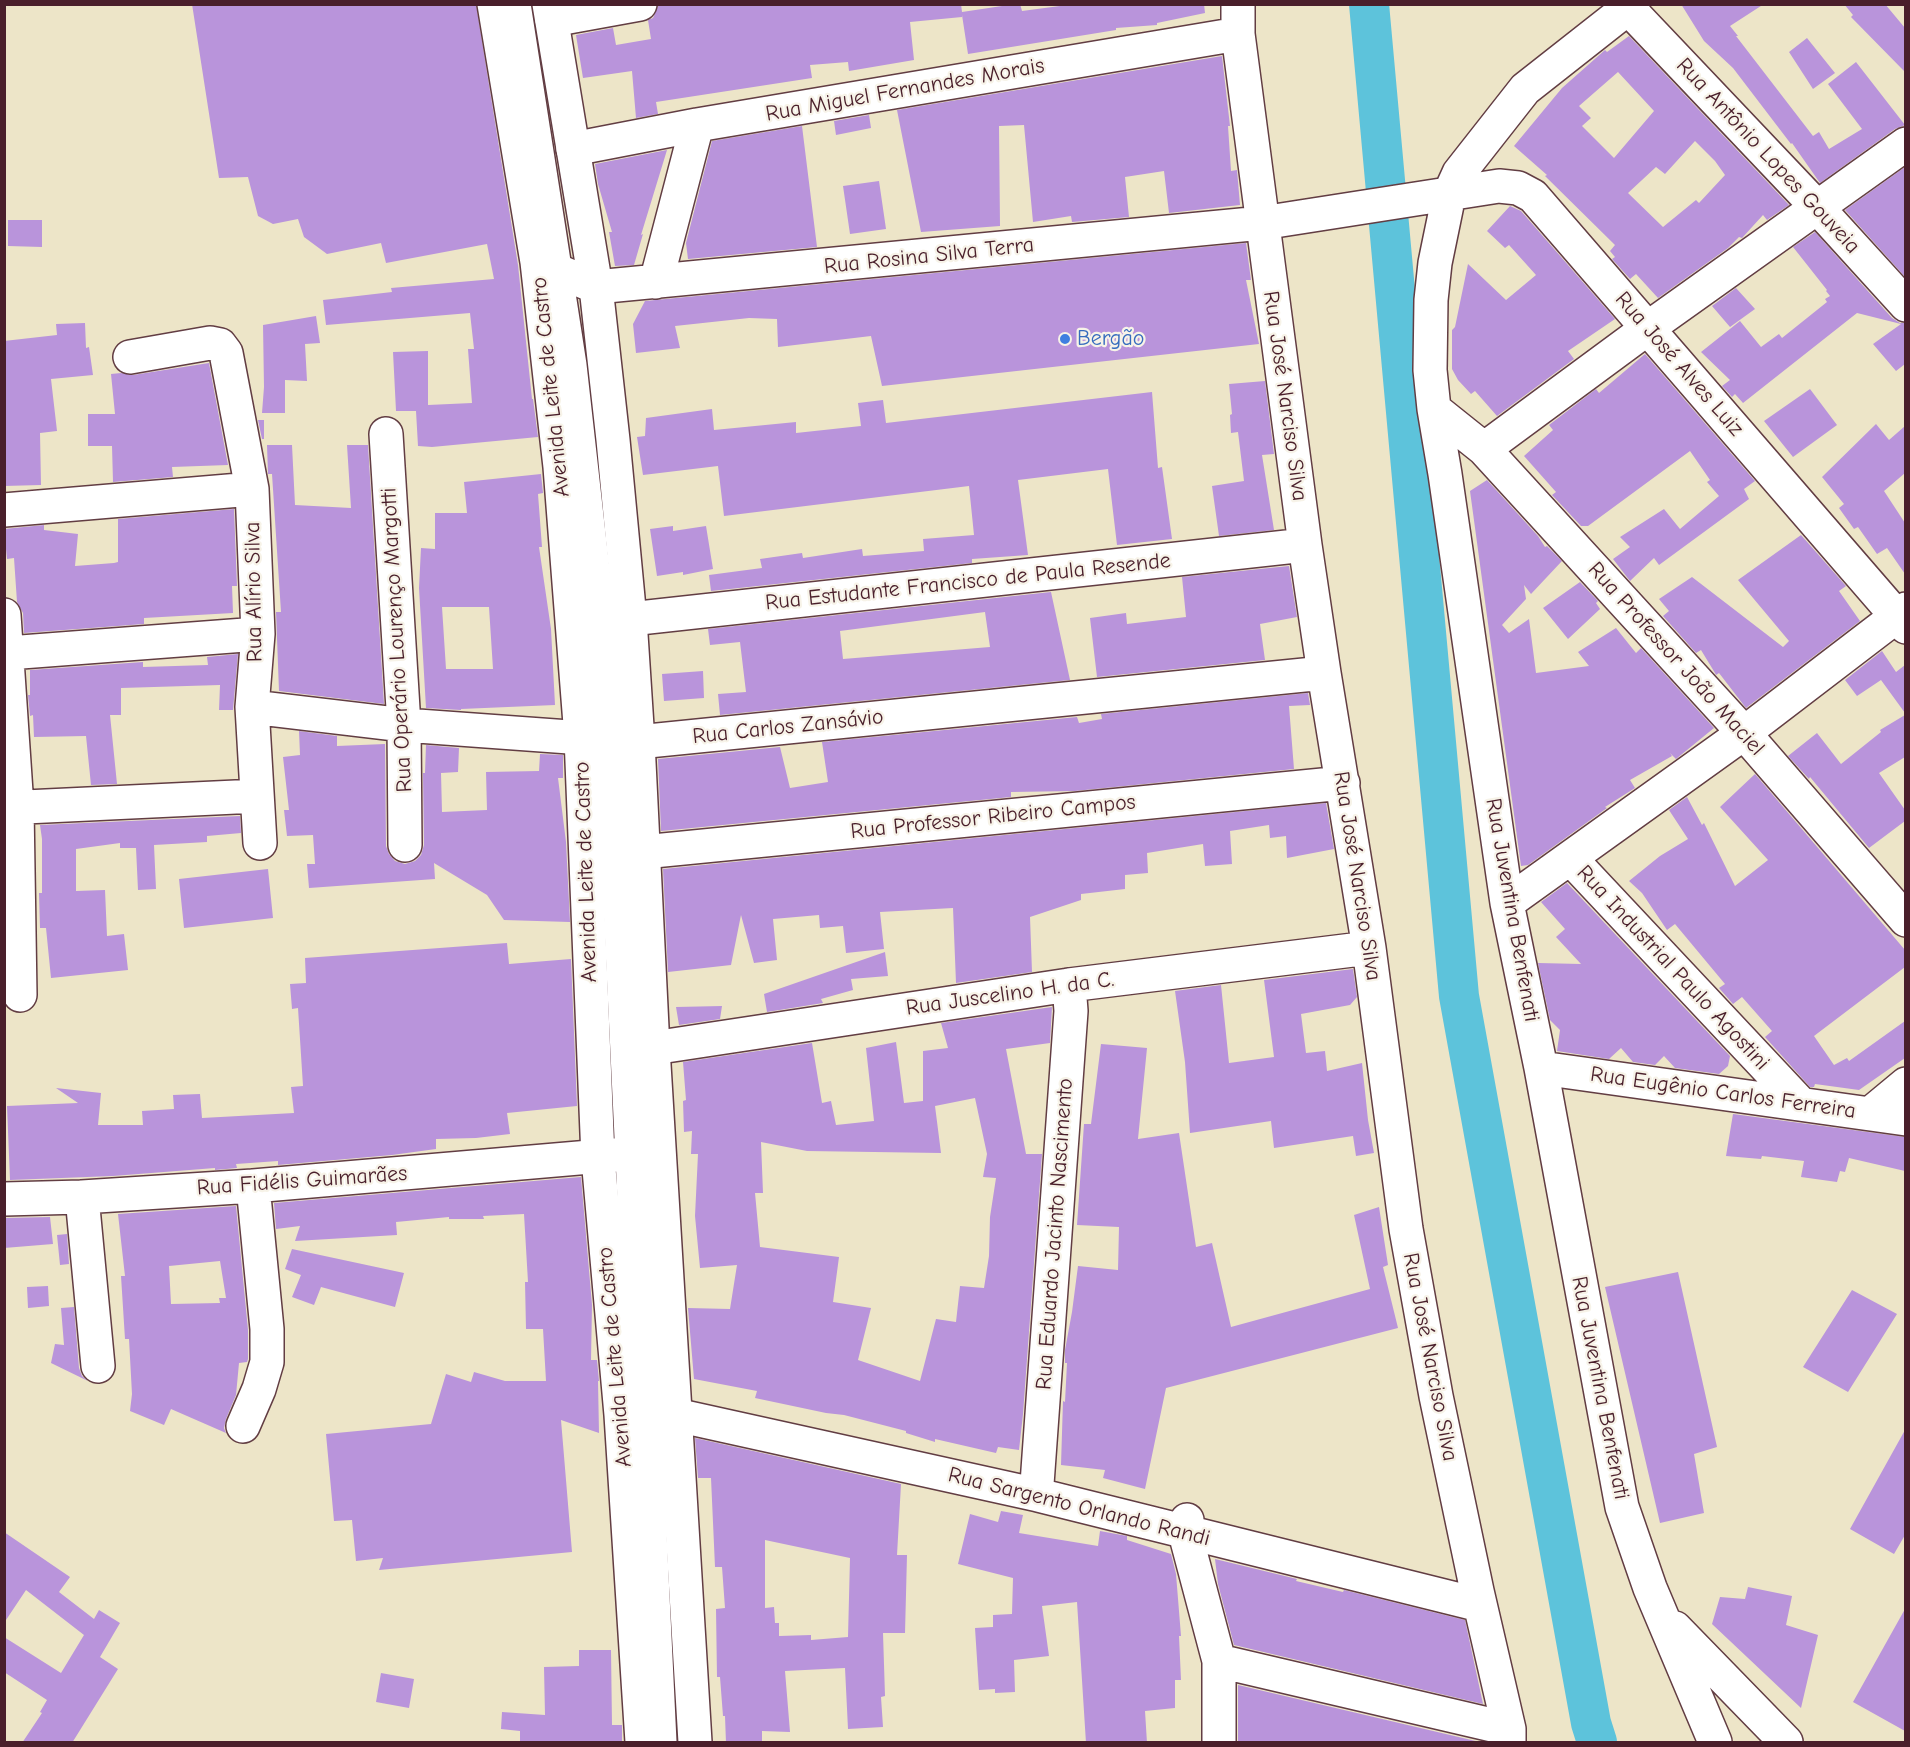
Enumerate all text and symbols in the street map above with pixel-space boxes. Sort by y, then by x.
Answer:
street label: Rua Miguel Fernandes Morais [764,52,1046,128]
street label: Rua Antônio Lopes Gouveia [1670,53,1866,259]
street label: Rua Rosina Silva Terra [823,232,1035,280]
street label: Avenida Leite de Castro [526,276,576,498]
street label: Rua José Alves Luiz [1609,286,1749,442]
street label: Rua José Narciso Silva [1257,289,1313,503]
place label: Bergão [1077,326,1144,352]
marker: Bergão [1058,332,1072,346]
street label: Rua Operário Lourenço Margotti [376,487,418,793]
street label: Rua Alírio Silva [240,522,268,662]
street label: Rua Estudante Francisco de Paula Resende [764,548,1172,616]
street label: Rua Professor João Maciel [1582,557,1770,761]
street label: Rua Carlos Zansávio [691,704,885,750]
street label: Avenida Leite de Castro [569,761,603,983]
street label: Rua José Narciso Silva [1327,769,1387,983]
street label: Rua Professor Ribeiro Campos [849,789,1137,845]
street label: Rua Juventina Benfenati [1479,796,1545,1024]
street label: Rua Industrial Paulo Agostini [1571,860,1775,1076]
street label: Rua Juscelino H. da C. [904,966,1116,1022]
street label: Rua Eugênio Carlos Ferreira [1588,1061,1858,1125]
street label: Rua Eduardo Jacinto Nascimento [1031,1077,1079,1391]
street label: Rua Fidélis Guimarães [196,1160,408,1202]
street label: Avenida Leite de Castro [592,1246,638,1468]
street label: Rua José Narciso Silva [1397,1251,1463,1463]
street label: Rua Juventina Benfenati [1565,1274,1635,1502]
street label: Rua Sargento Orlando Randi [945,1462,1213,1552]

